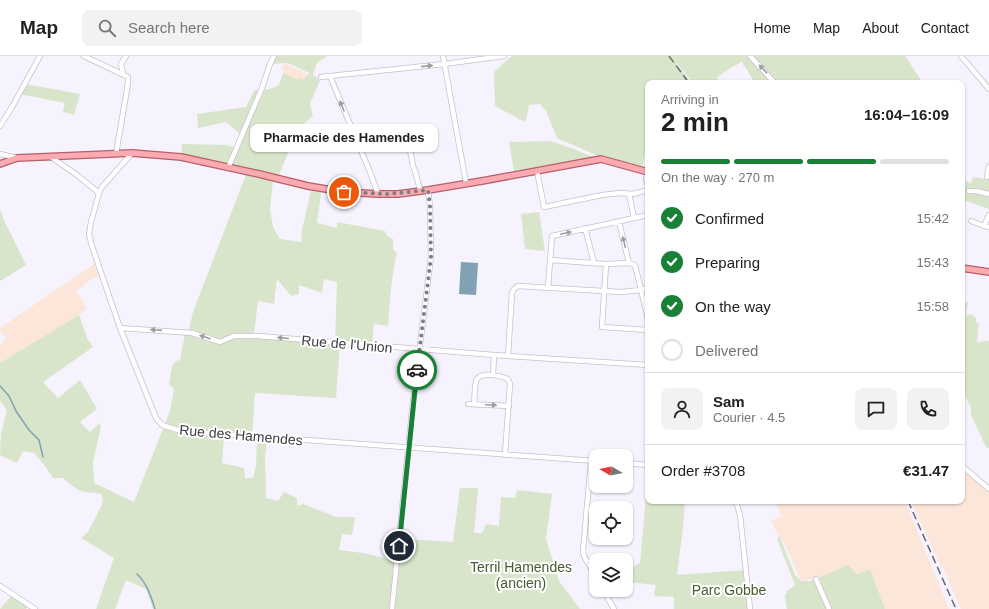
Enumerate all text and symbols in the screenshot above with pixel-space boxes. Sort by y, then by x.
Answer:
search box [82,10,362,46]
text: Map [20,17,58,38]
icon: search [96,17,118,39]
text: Search here [128,19,210,36]
text: Home [754,20,791,36]
text: Map [813,20,840,36]
text: About [862,20,899,36]
text: Contact [921,20,969,36]
one-way arrow [421,63,433,69]
one-way arrow [758,64,768,74]
text: Arriving in [661,92,719,107]
one-way arrow [339,99,345,111]
text: 16:04–16:09 [864,106,949,123]
text: 2 min [661,107,729,137]
callout: Pharmacie des Hamendes [250,124,438,152]
text: Pharmacie des Hamendes [263,130,425,145]
text: On the way · 270 m [661,170,774,185]
pin [327,175,361,209]
icon: bag [333,181,355,203]
icon: check [661,207,683,229]
text: Confirmed [695,210,764,227]
text: 15:42 [916,211,949,226]
one-way arrow [560,229,573,235]
one-way arrow [621,236,627,249]
icon: check [661,251,683,273]
text: Preparing [695,254,760,271]
text: 15:43 [916,255,949,270]
icon: check [661,295,683,317]
text: On the way [695,298,771,315]
text: 15:58 [916,299,949,314]
one-way arrow [150,327,162,333]
street label: Rue de l'Union [301,332,393,356]
one-way arrow [199,334,211,340]
one-way arrow [277,335,289,342]
text: Delivered [695,342,758,359]
courier [397,350,437,390]
icon: car [406,359,428,381]
button: person [661,388,703,430]
button: chat [855,388,897,430]
button: phone [907,388,949,430]
text: Sam [713,393,745,410]
one-way arrow [485,402,498,408]
text: Courier · 4.5 [713,410,785,425]
street label: Rue des Hamendes [179,422,303,448]
north arrow [589,449,633,493]
map controls [589,449,633,597]
text: Order #3708 [661,462,745,479]
text: €31.47 [903,462,949,479]
button: locate [589,501,633,545]
pin [382,529,416,563]
icon: home [388,535,410,557]
button: layers [589,553,633,597]
park label: Terril Hamendes (ancien) [470,559,572,591]
park label: Parc Gobbe [692,582,767,598]

